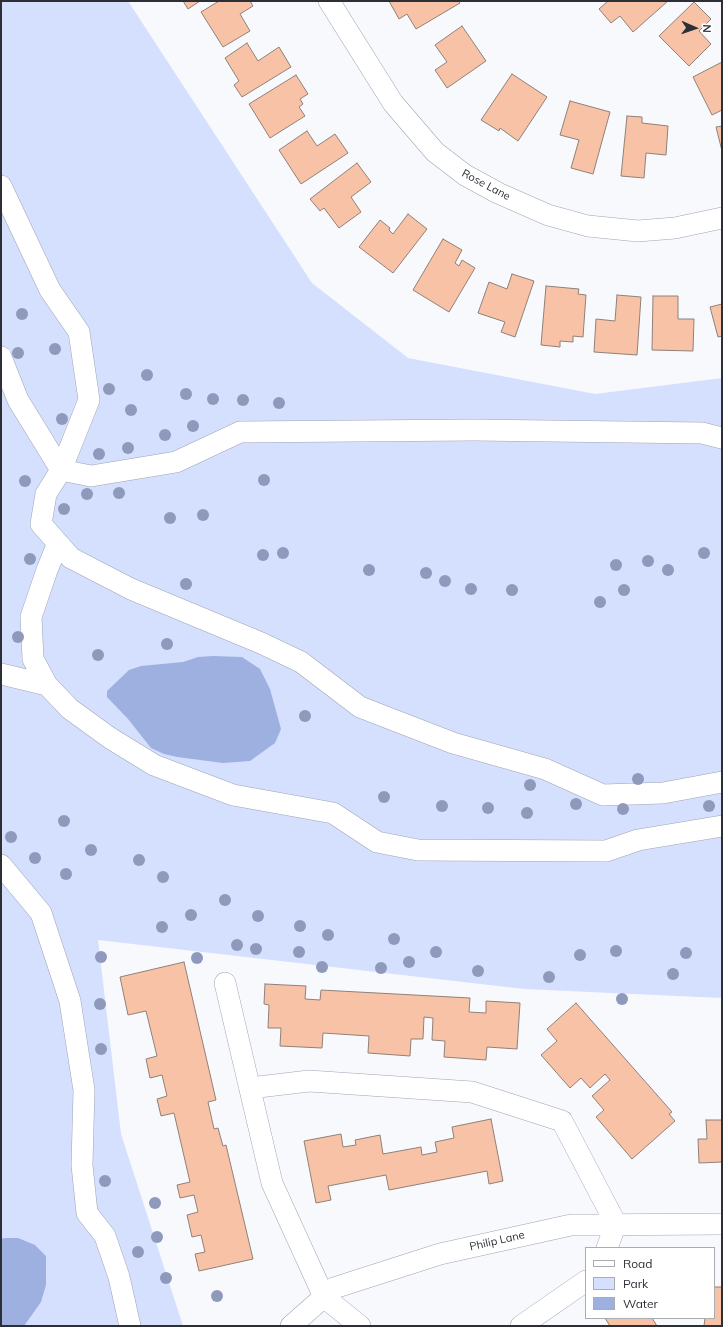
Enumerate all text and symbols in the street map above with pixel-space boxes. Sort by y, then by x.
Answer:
north arrow [675,8,715,48]
text: N [700,24,714,33]
street label: Rose Lane [459,167,513,203]
street label: Philip Lane [468,1228,526,1254]
legend [585,1247,715,1319]
text: Road [623,1256,652,1271]
text: Park [623,1276,648,1291]
text: Water [623,1296,658,1311]

